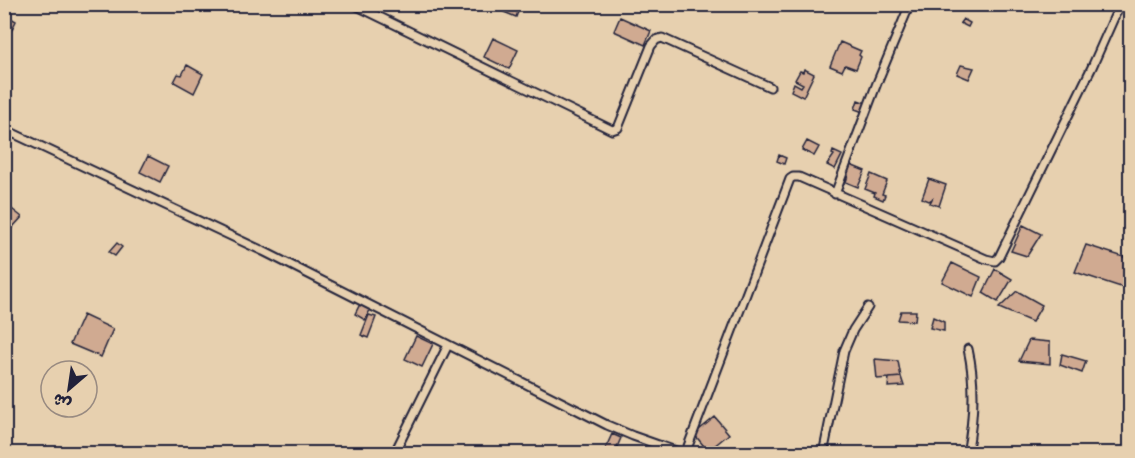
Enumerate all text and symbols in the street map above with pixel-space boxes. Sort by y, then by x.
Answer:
north arrow [39,359,99,419]
text: ش [51,386,76,412]

